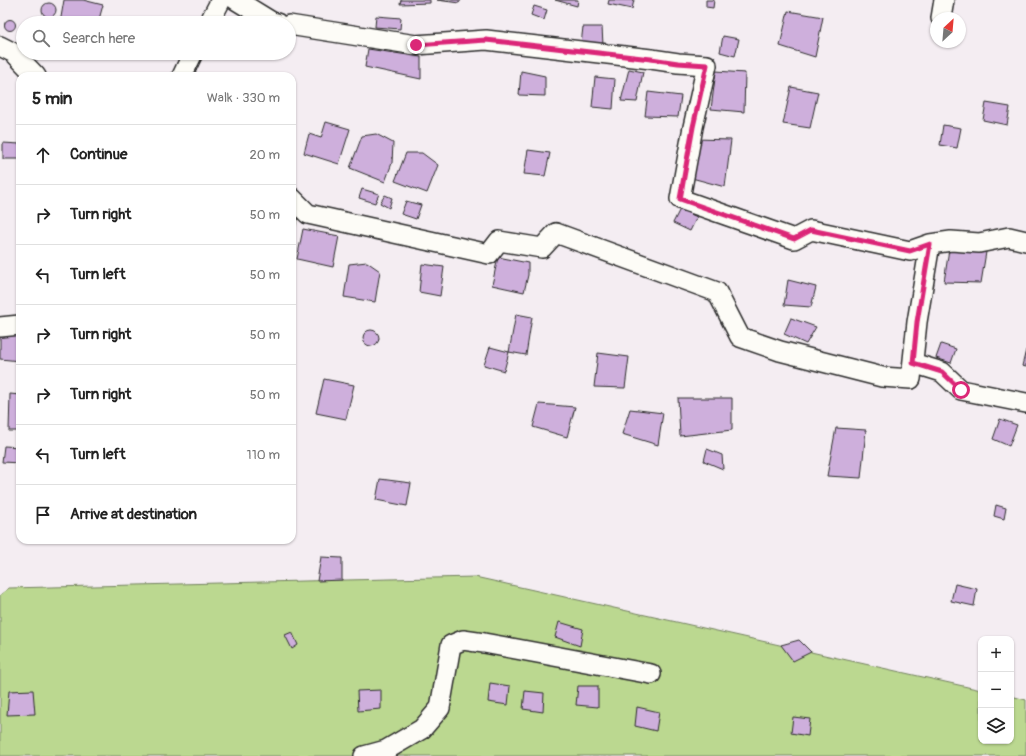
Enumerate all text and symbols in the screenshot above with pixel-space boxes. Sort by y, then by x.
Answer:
north arrow [930,12,966,48]
search box [16,16,296,60]
icon: search [30,27,52,49]
text: Search here [62,29,135,48]
route end [407,36,425,54]
text: 5 min [32,88,72,109]
text: Walk · 330 m [207,90,280,106]
icon: ahead [32,144,54,166]
text: Continue [70,145,128,164]
text: 20 m [249,147,280,163]
icon: right [32,204,54,226]
text: Turn right [70,205,131,224]
text: 50 m [250,207,280,223]
icon: left [32,264,54,286]
text: Turn left [70,265,126,284]
text: 50 m [250,267,280,283]
icon: right [32,324,54,346]
text: Turn right [70,325,131,344]
text: 50 m [250,327,280,343]
route start [952,381,970,399]
icon: right [32,384,54,406]
text: Turn right [70,385,131,404]
text: 50 m [250,387,280,403]
icon: left [32,444,54,466]
text: Turn left [70,445,126,464]
text: 110 m [247,447,280,463]
icon: arrive [32,504,54,526]
text: Arrive at destination [70,505,197,524]
map controls [978,636,1014,744]
button: + [978,636,1014,672]
button: − [978,672,1014,708]
button: layers [978,708,1014,744]

